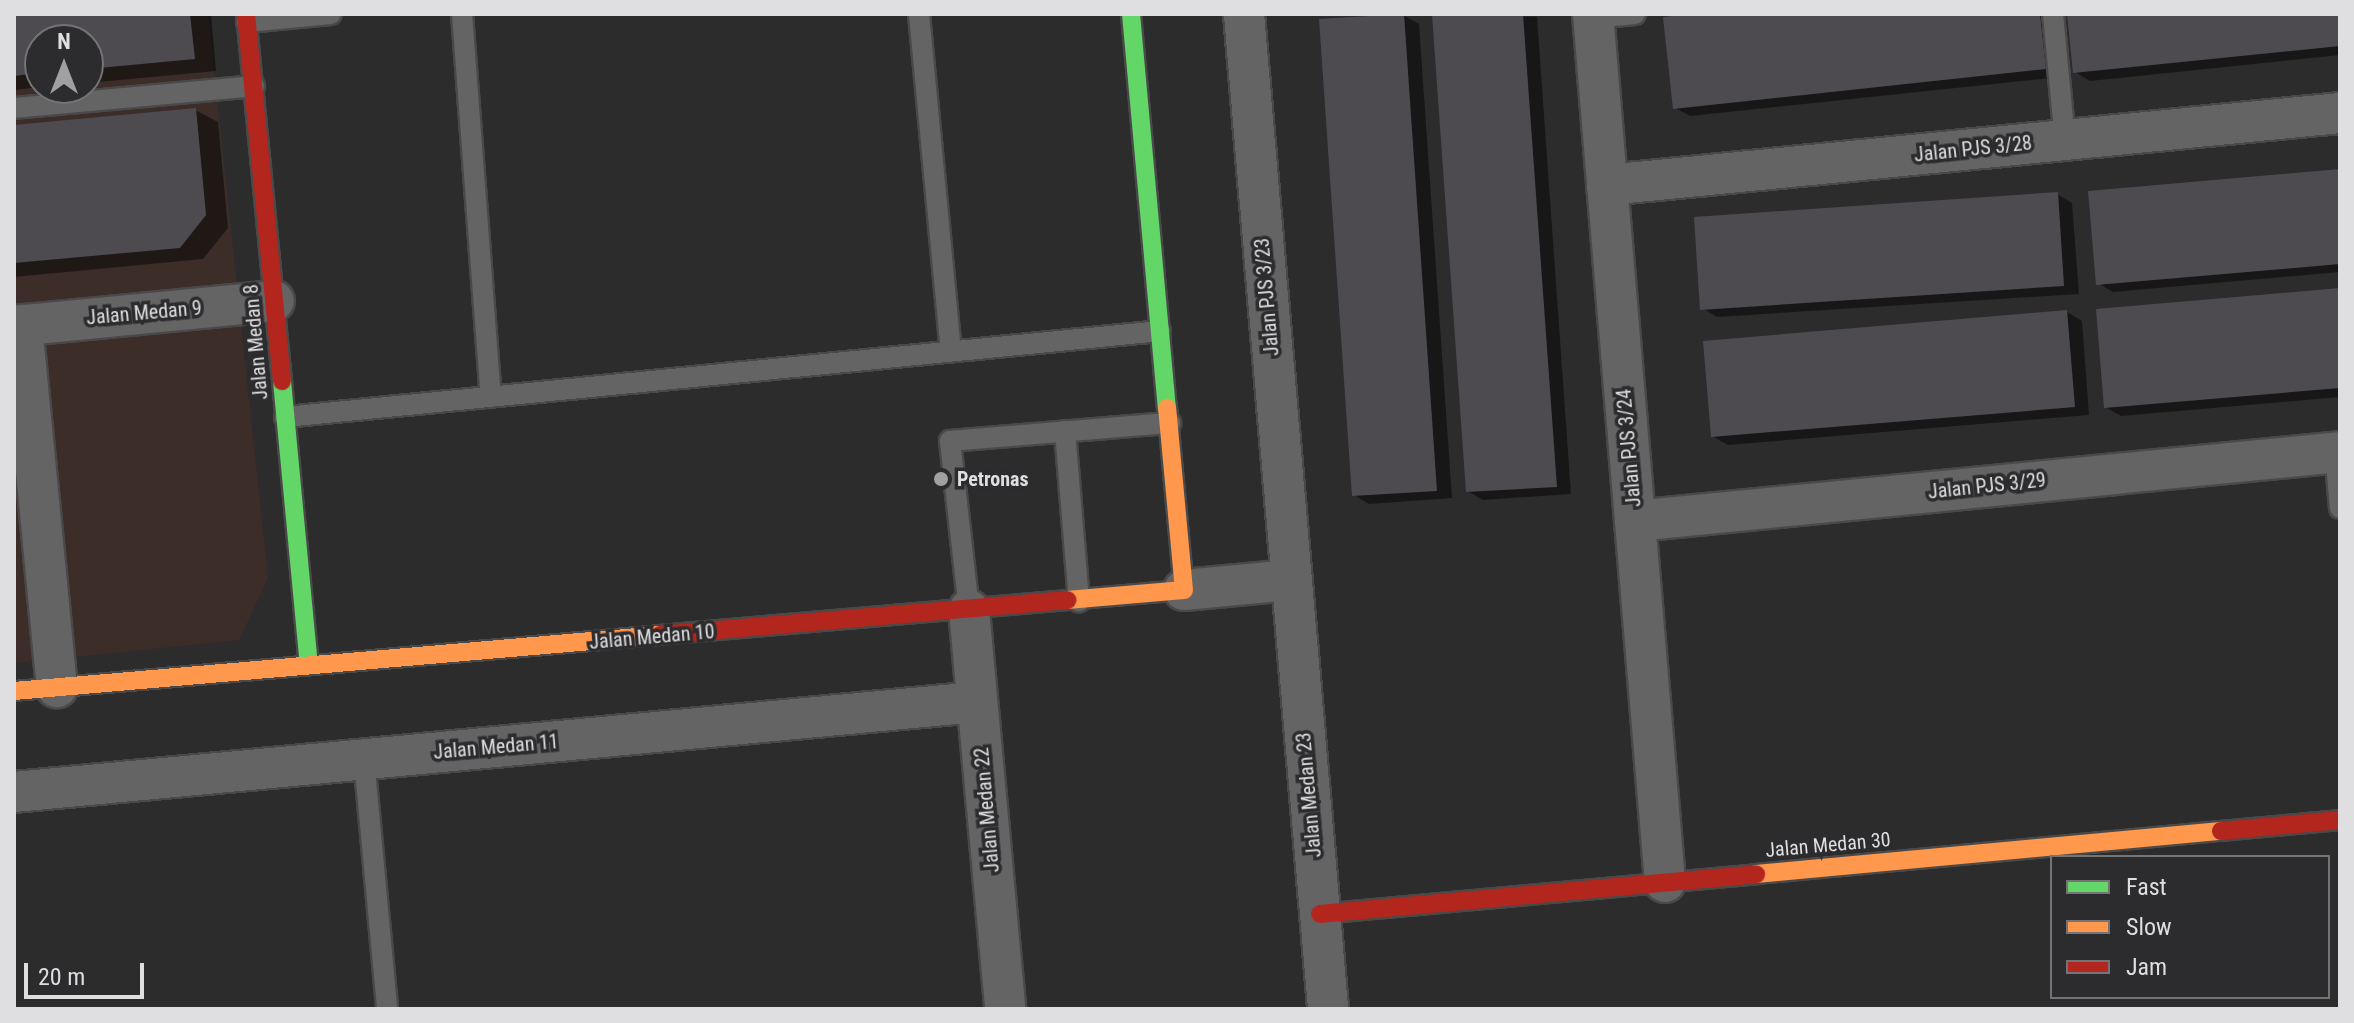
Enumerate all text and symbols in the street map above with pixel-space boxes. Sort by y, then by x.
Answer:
north arrow [24,24,104,104]
text: N [57,29,71,54]
street label: Jalan PJS 3/28 [1913,131,2033,167]
street label: Jalan PJS 3/23 [1250,237,1284,357]
street label: Jalan Medan 8 [239,283,273,401]
street label: Jalan Medan 9 [85,296,203,330]
street label: Jalan PJS 3/24 [1612,388,1646,508]
place label: Petronas [957,467,1029,491]
street label: Jalan PJS 3/29 [1927,468,2047,504]
marker: Petronas [932,470,950,488]
street label: Jalan Medan 10 [588,620,716,654]
street label: Jalan Medan 11 [432,730,560,764]
street label: Jalan Medan 23 [1292,731,1326,859]
street label: Jalan Medan 22 [970,746,1004,874]
street label: Jalan Medan 30 [1764,828,1892,862]
legend [2050,855,2330,999]
text: Fast [2126,873,2167,901]
text: Slow [2126,913,2172,941]
scale bar [28,947,148,997]
text: Jam [2126,953,2167,981]
text: 20 m [38,963,85,991]

